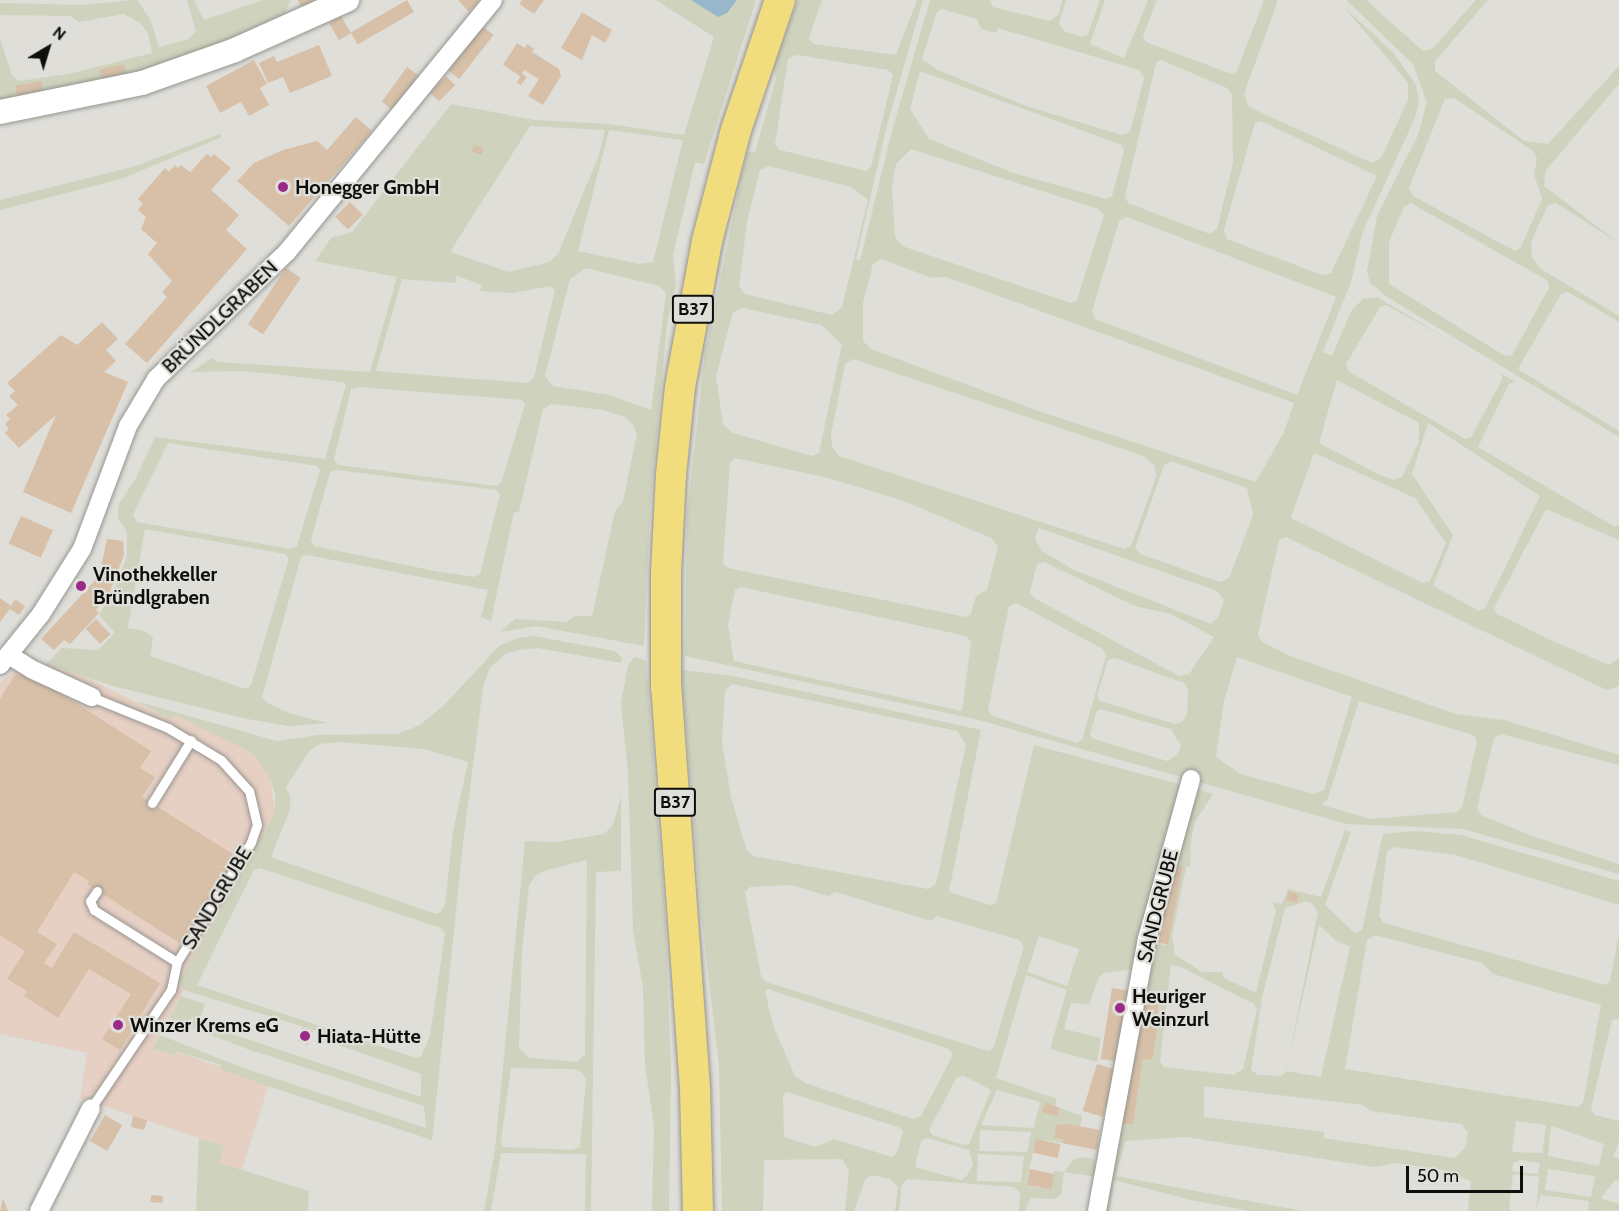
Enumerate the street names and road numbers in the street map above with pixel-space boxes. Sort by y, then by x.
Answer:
street label: BRÜNDLGRABEN [157,256,283,378]
road number: B37 [670,294,716,324]
road number: B37 [652,787,698,817]
street label: SANDGRUBE [177,842,257,954]
street label: SANDGRUBE [1132,847,1184,965]

